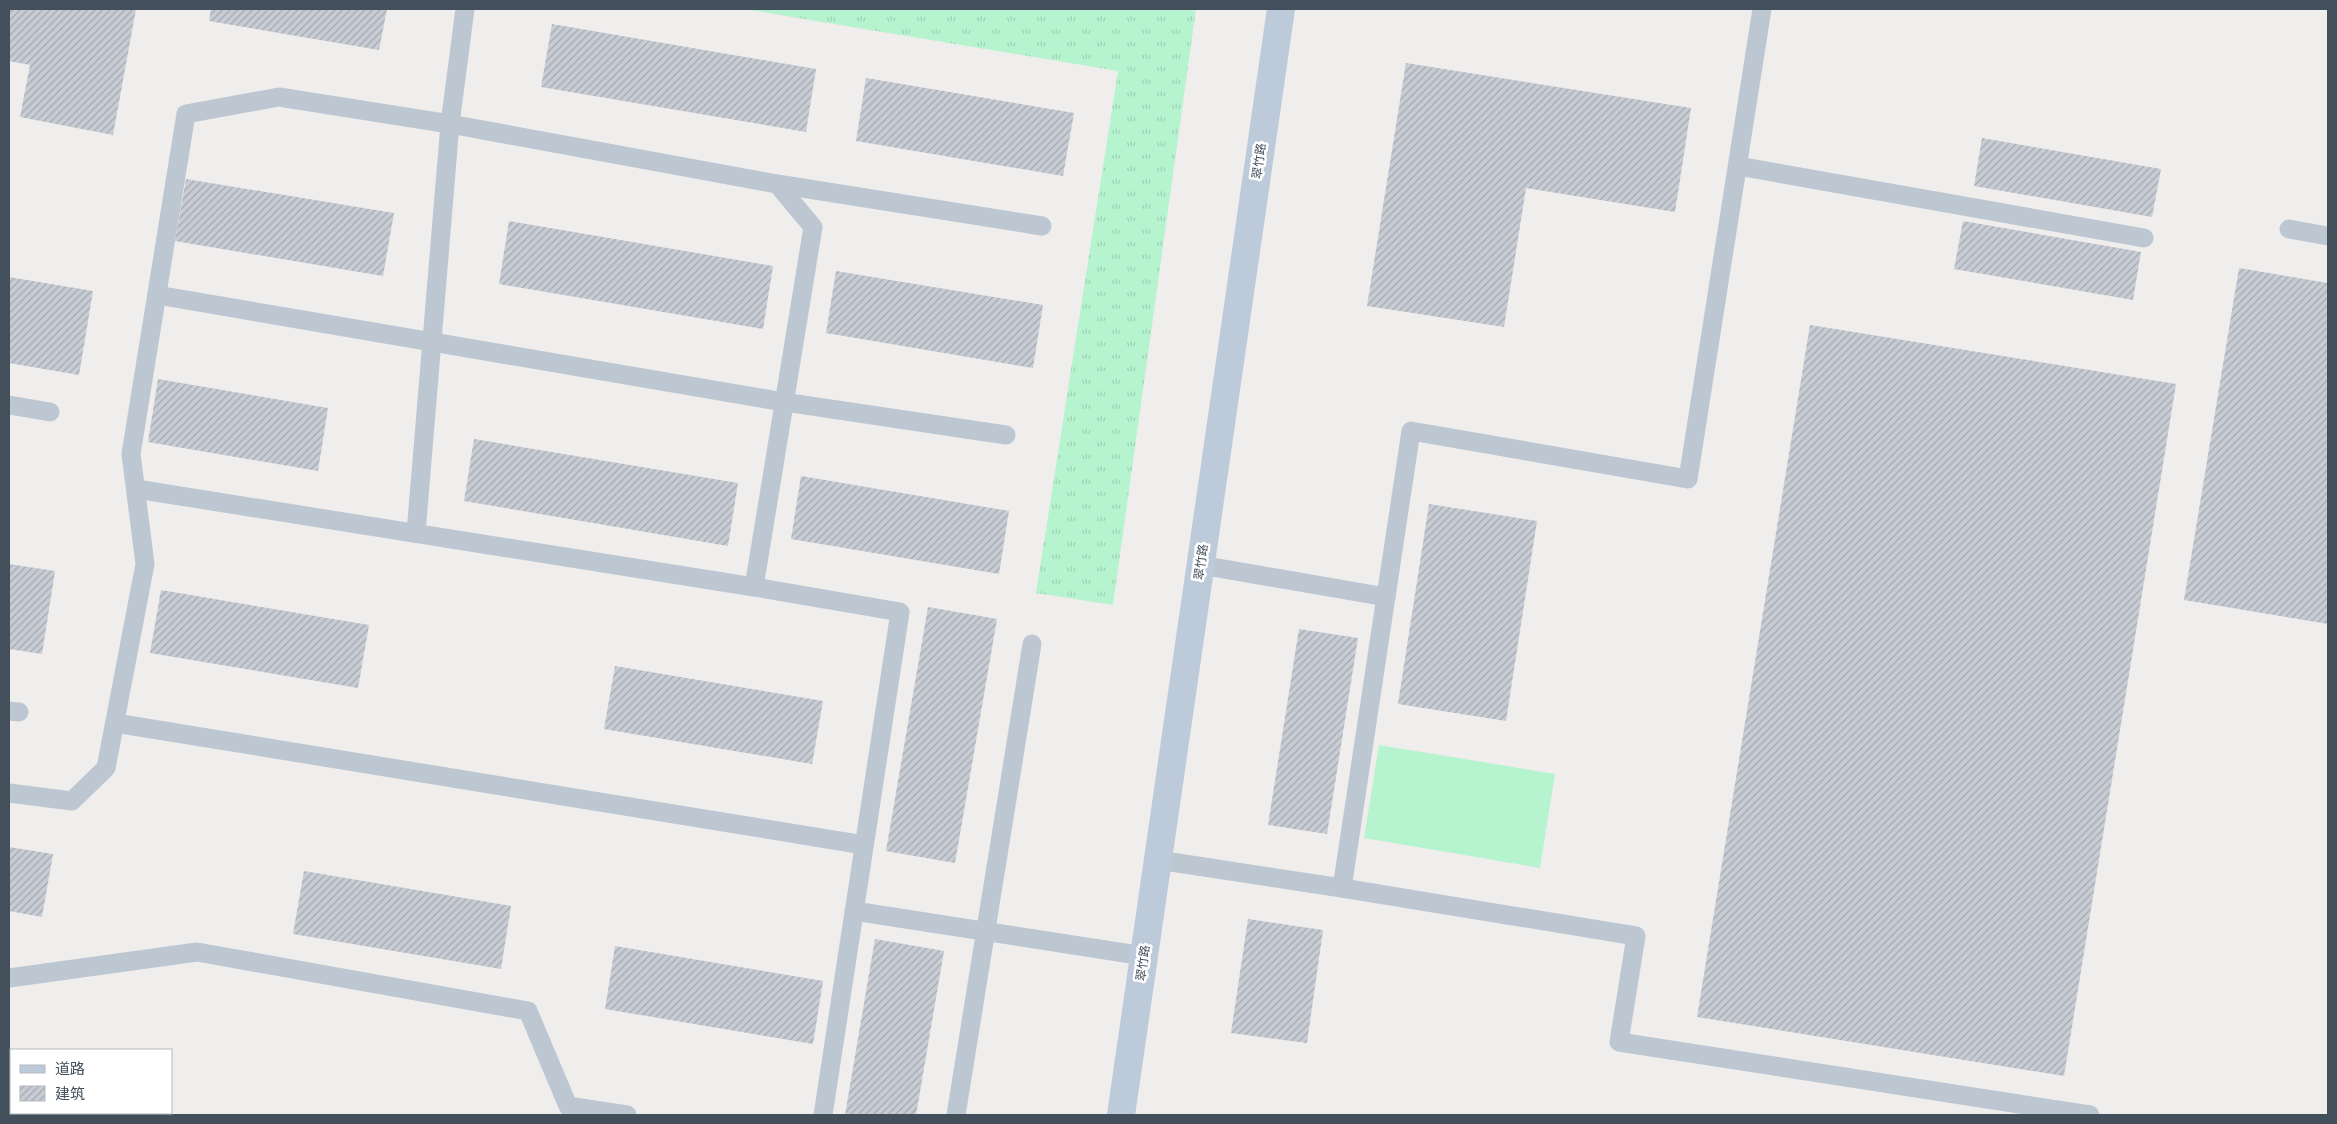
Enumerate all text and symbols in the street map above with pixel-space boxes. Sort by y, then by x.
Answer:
street label: 翠竹路 [1248,142,1269,180]
street label: 翠竹路 [1190,543,1211,581]
street label: 翠竹路 [1132,944,1153,982]
legend [10,1049,172,1114]
text: 道路 [55,1058,85,1078]
text: 建筑 [55,1083,85,1103]

